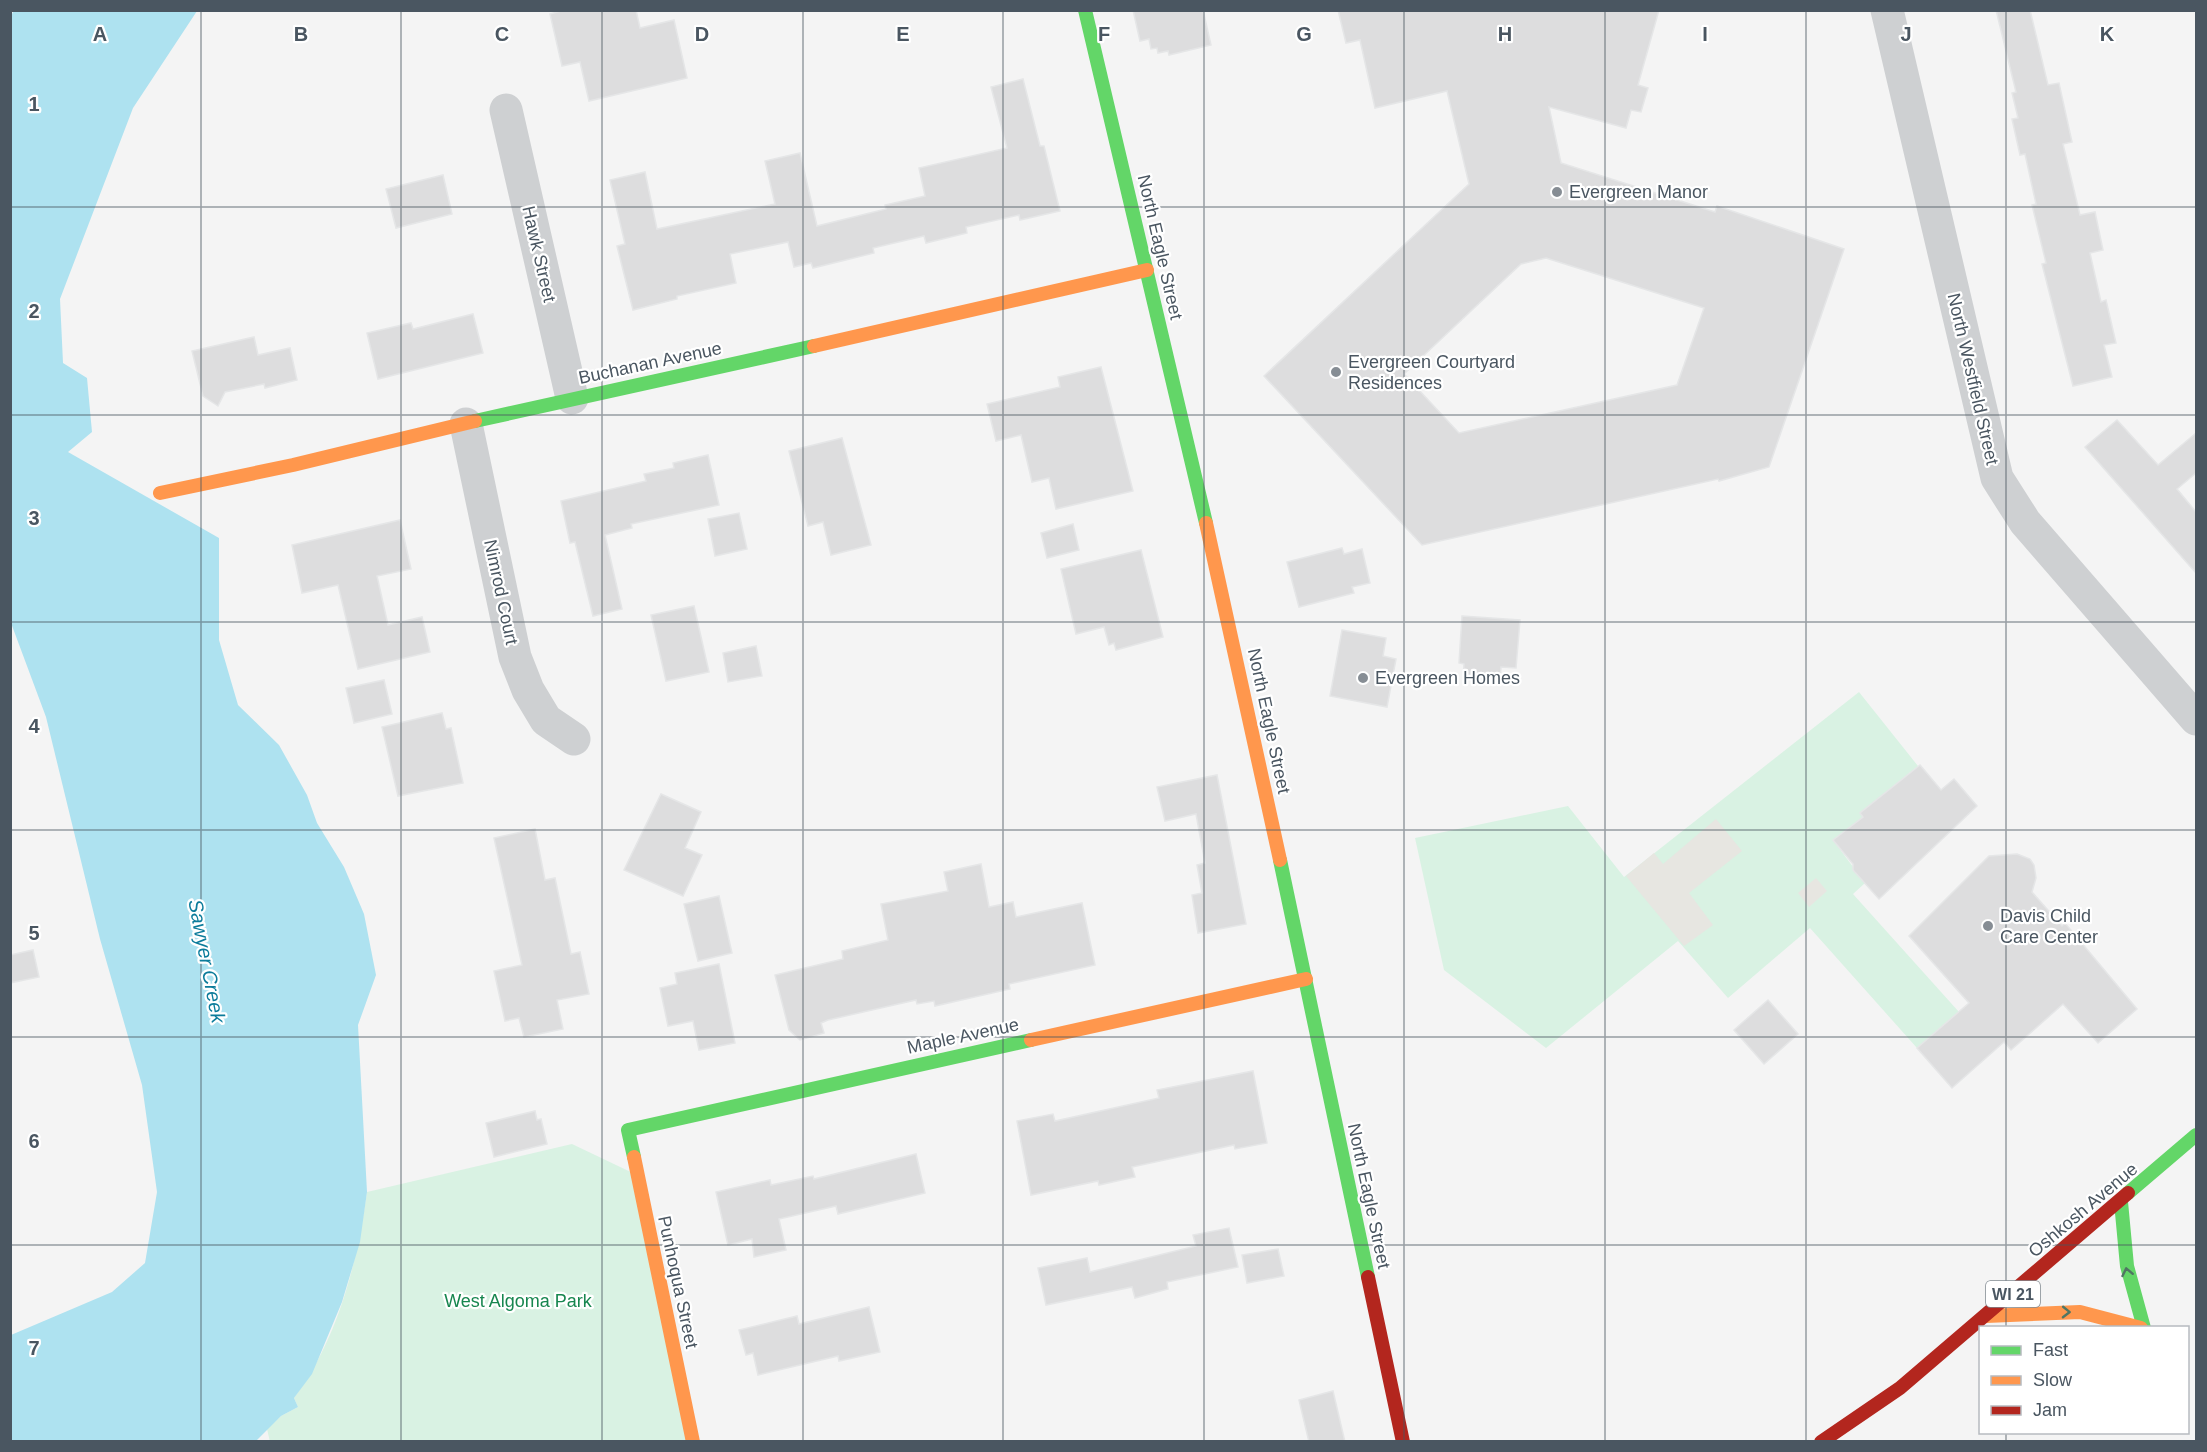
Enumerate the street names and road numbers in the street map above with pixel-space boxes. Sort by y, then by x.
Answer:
street label: North Eagle Street [1134,173,1186,321]
street label: Hawk Street [518,204,560,304]
street label: North Westfield Street [1943,291,2003,467]
street label: Buchanan Avenue [577,338,723,388]
street label: Nimrod Court [480,538,522,646]
street label: North Eagle Street [1244,646,1294,796]
street label: Maple Avenue [905,1014,1021,1058]
street label: North Eagle Street [1344,1121,1394,1271]
street label: Oshkosh Avenue [2025,1159,2141,1261]
street label: Punhoqua Street [654,1214,702,1350]
road number: WI 21 [1986,1281,2040,1307]

